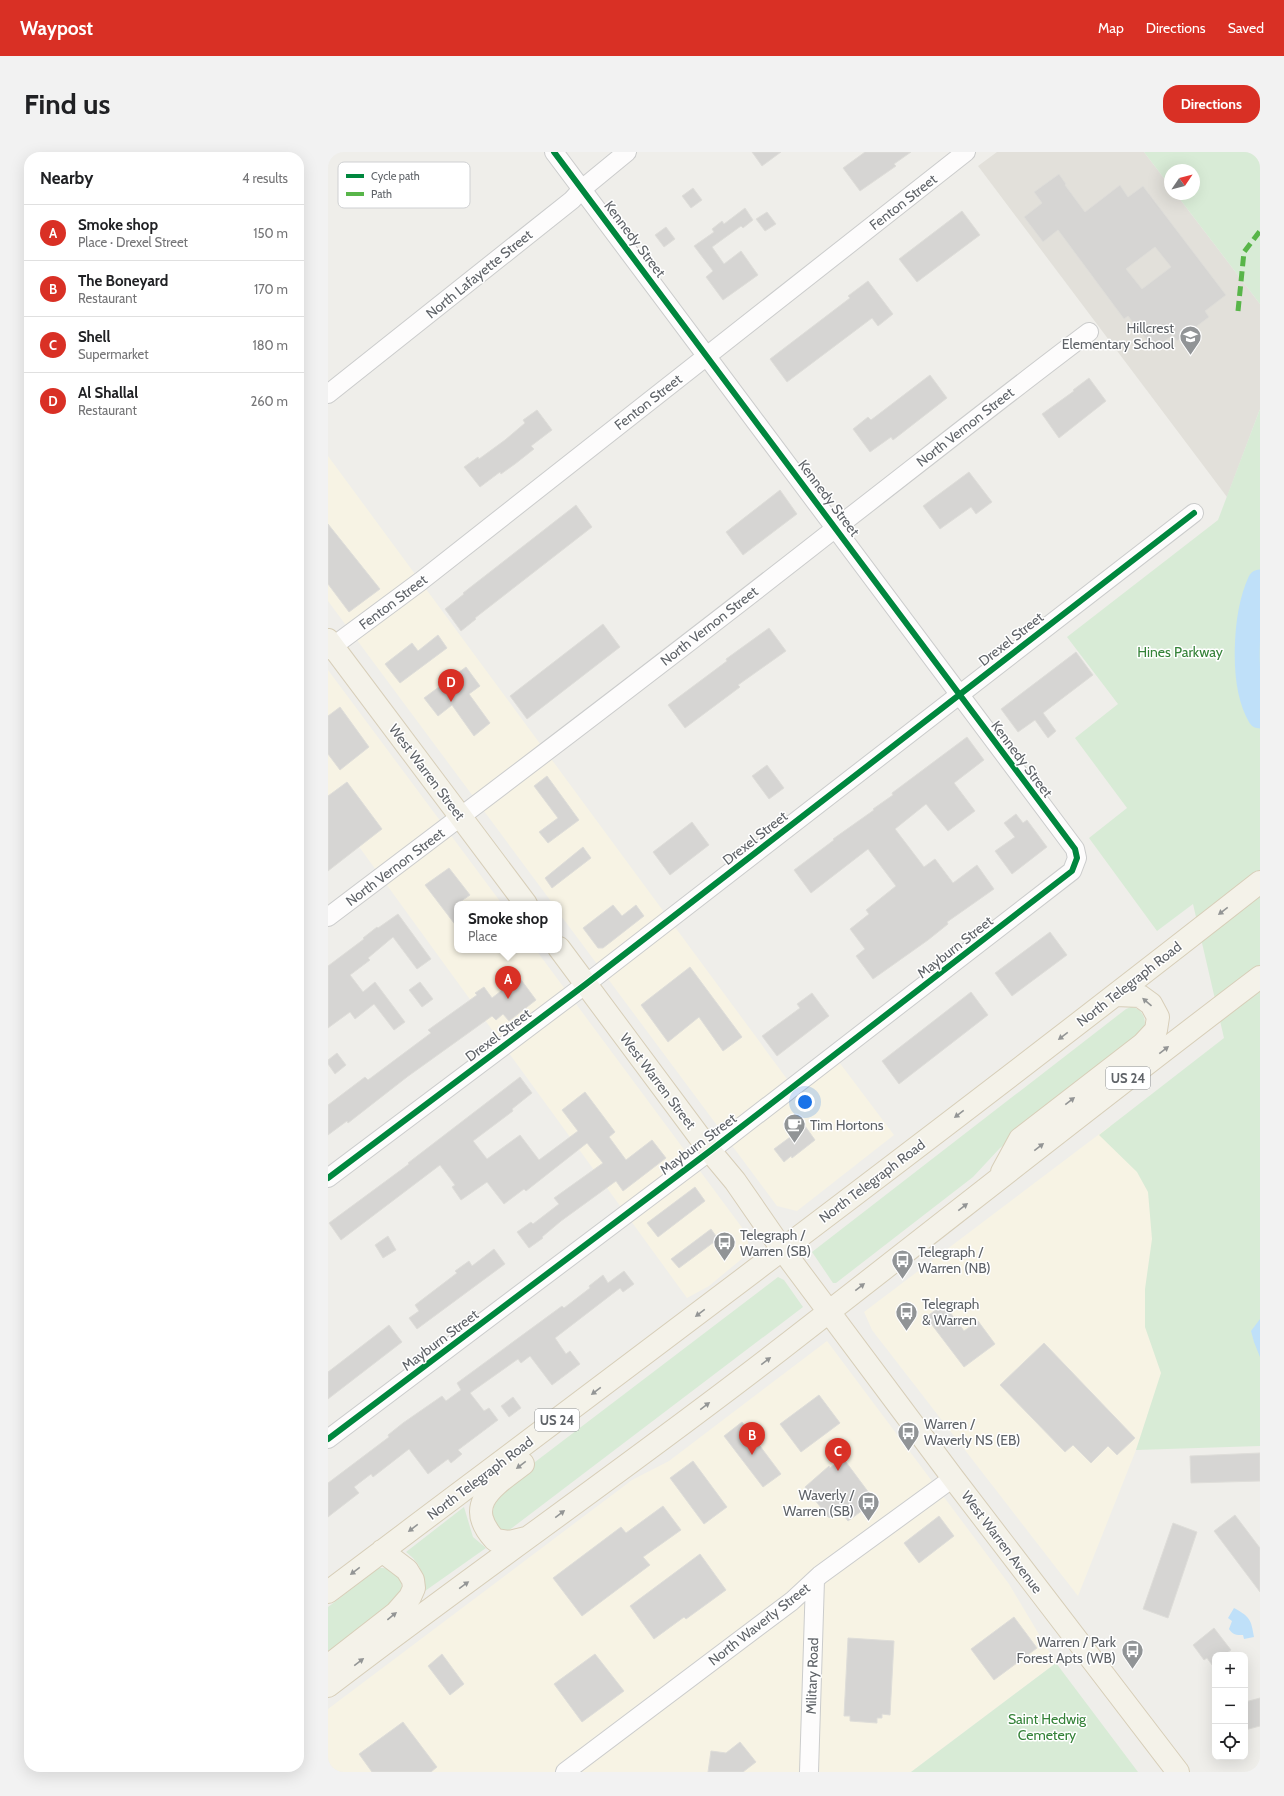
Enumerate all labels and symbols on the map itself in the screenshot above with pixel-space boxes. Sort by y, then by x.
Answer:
legend [338,162,470,208]
north arrow [1164,164,1200,200]
text: Cycle path [371,169,420,183]
street label: Fenton Street [866,170,941,234]
text: Path [371,187,392,201]
street label: Kennedy Street [600,197,670,281]
street label: North Lafayette Street [422,225,536,322]
place label: Hillcrest Elementary School [1062,319,1175,353]
school or university icon: Hillcrest Elementary School [1177,323,1203,356]
street label: Fenton Street [611,370,686,434]
street label: North Vernon Street [913,383,1018,471]
street label: Kennedy Street [794,456,864,540]
street label: Fenton Street [355,570,431,634]
street label: North Vernon Street [657,582,762,670]
street label: Drexel Street [975,608,1047,670]
park label: Hines Parkway [1137,643,1223,661]
pin: D [438,669,464,702]
street label: Kennedy Street [987,717,1057,801]
street label: West Warren Street [385,720,469,824]
street label: Drexel Street [719,807,791,869]
street label: North Vernon Street [342,824,448,910]
one-way arrow [1217,907,1228,915]
street label: Mayburn Street [913,912,997,982]
street label: North Telegraph Road [1073,937,1185,1031]
pin: A [495,966,521,999]
one-way arrow [1143,998,1152,1007]
street label: Drexel Street [462,1004,535,1065]
street label: West Warren Street [616,1029,700,1133]
one-way arrow [1057,1032,1068,1040]
one-way arrow [1159,1046,1170,1055]
road number: US 24 [1106,1067,1150,1089]
your location [795,1092,815,1112]
one-way arrow [1064,1097,1075,1105]
street label: Mayburn Street [656,1109,740,1179]
one-way arrow [954,1110,965,1119]
cafe icon: Tim Hortons [782,1112,808,1145]
place label: Tim Hortons [810,1116,884,1134]
street label: North Telegraph Road [815,1135,929,1227]
one-way arrow [1034,1143,1045,1152]
one-way arrow [957,1203,968,1211]
place label: Telegraph / Warren (SB) [740,1226,811,1260]
bus stop icon: Telegraph / Warren (SB) [712,1230,738,1263]
place label: Telegraph / Warren (NB) [918,1243,991,1277]
bus stop icon: Telegraph / Warren (NB) [890,1247,916,1280]
one-way arrow [854,1282,865,1291]
place label: Telegraph & Warren [922,1295,979,1329]
bus stop icon: Telegraph & Warren [893,1299,919,1332]
street label: Mayburn Street [398,1305,482,1375]
one-way arrow [694,1308,705,1317]
one-way arrow [760,1356,771,1365]
one-way arrow [590,1386,601,1395]
one-way arrow [699,1402,710,1410]
road number: US 24 [535,1409,579,1431]
place label: Warren / Waverly NS (EB) [924,1415,1020,1449]
bus stop icon: Warren / Waverly NS (EB) [896,1419,922,1452]
pin: B [739,1422,765,1455]
street label: North Telegraph Road [423,1432,537,1524]
pin: C [825,1438,851,1471]
one-way arrow [516,1461,527,1469]
place label: Waverly / Warren (SB) [783,1486,854,1520]
street label: West Warren Avenue [957,1487,1047,1597]
bus stop icon: Waverly / Warren (SB) [856,1490,882,1523]
one-way arrow [555,1510,566,1518]
one-way arrow [408,1523,419,1532]
one-way arrow [350,1567,361,1576]
street label: North Waverly Street [705,1579,814,1669]
one-way arrow [458,1581,469,1589]
one-way arrow [386,1612,397,1621]
place label: Warren / Park Forest Apts (WB) [1017,1633,1117,1667]
street label: Military Road [802,1637,822,1715]
bus stop icon: Warren / Park Forest Apts (WB) [1119,1637,1145,1670]
one-way arrow [354,1658,364,1666]
park label: Saint Hedwig Cemetery [1008,1710,1087,1744]

